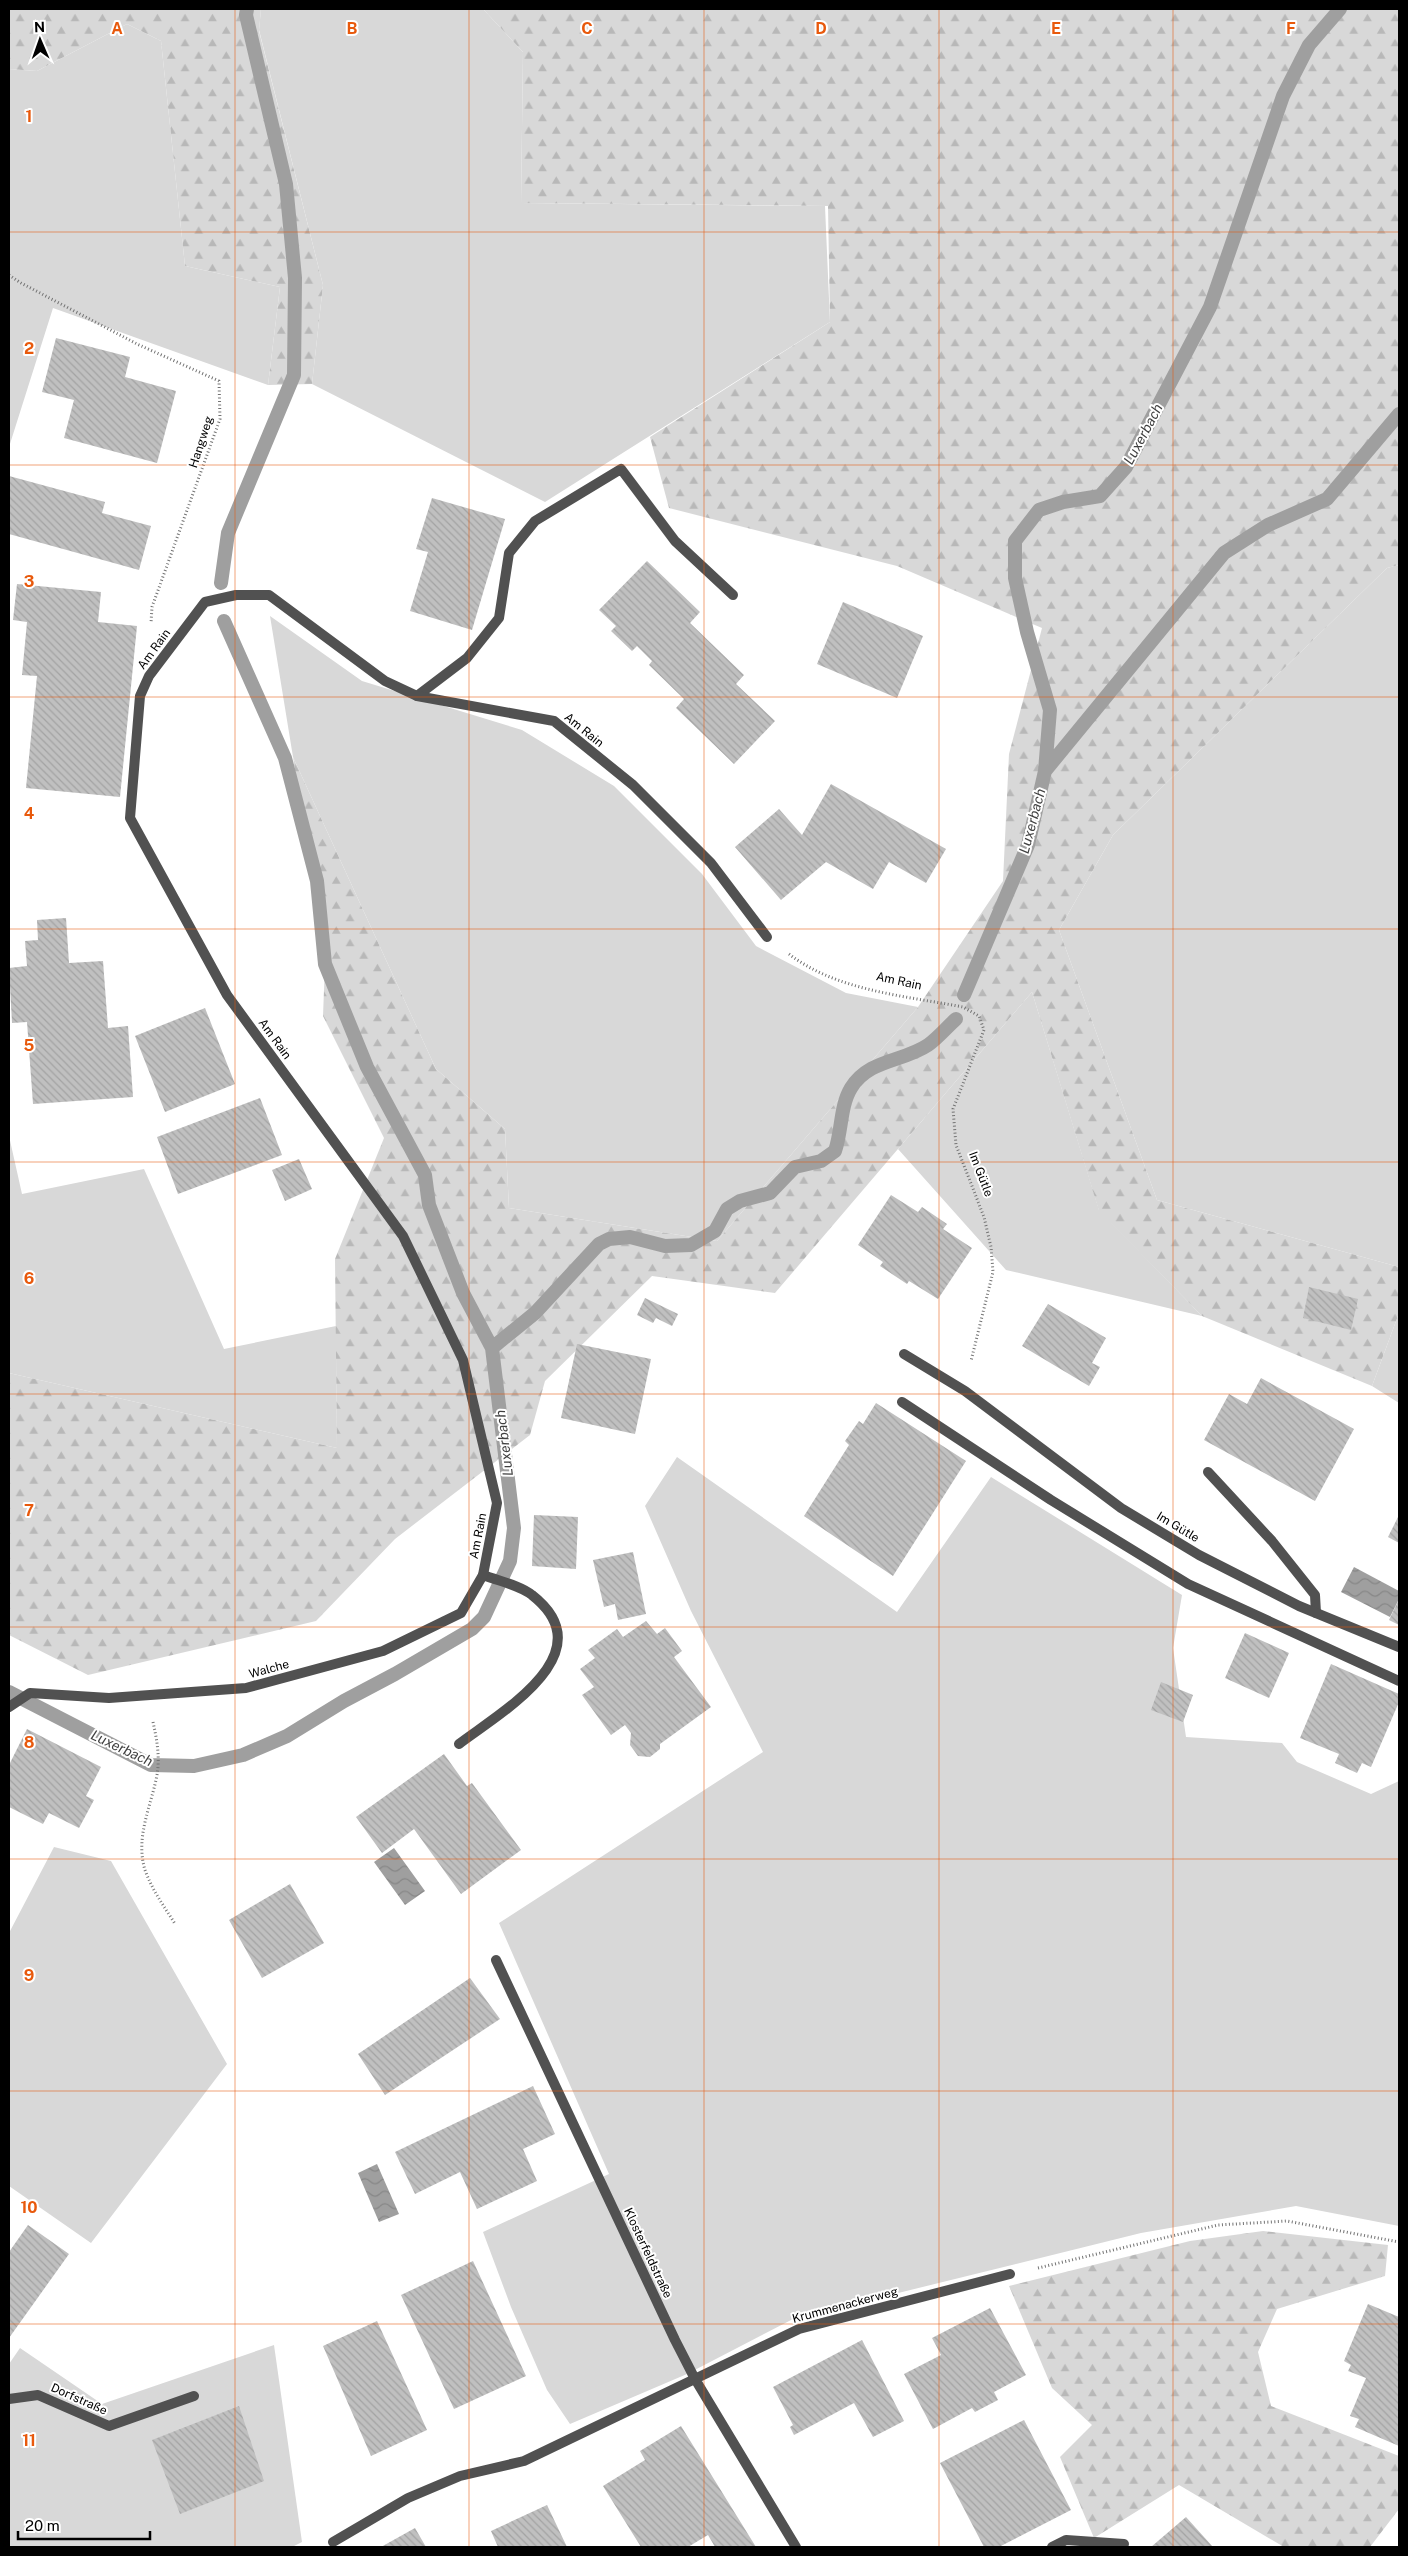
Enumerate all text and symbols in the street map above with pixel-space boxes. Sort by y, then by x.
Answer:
north arrow [15,15,65,65]
text: N [34,19,45,35]
text: A [111,19,123,38]
text: B [347,19,358,38]
text: C [581,19,593,38]
text: D [815,19,827,38]
text: E [1051,19,1061,38]
text: F [1286,19,1296,38]
text: 1 [26,107,32,126]
text: 2 [24,339,34,358]
water label: Luxerbach [1120,401,1166,467]
street label: Hangweg [186,414,216,470]
text: 3 [24,572,34,591]
street label: Am Rain [135,626,173,672]
street label: Am Rain [562,710,606,750]
water label: Luxerbach [1016,787,1048,855]
text: 4 [24,804,35,823]
street label: Am Rain [875,969,923,993]
street label: Am Rain [256,1016,294,1062]
text: 5 [24,1036,35,1055]
street label: Im Gütle [966,1149,996,1199]
text: 6 [24,1269,34,1288]
water label: Luxerbach [492,1409,516,1477]
text: 7 [24,1501,34,1520]
street label: Im Gütle [1154,1509,1202,1545]
street label: Am Rain [467,1512,489,1560]
street label: Walche [247,1657,291,1681]
water label: Luxerbach [88,1727,156,1769]
text: 8 [24,1733,35,1752]
text: 9 [24,1966,34,1985]
text: 10 [20,2198,38,2217]
street label: Klosterfeldstraße [621,2206,675,2300]
street label: Krummenackerweg [791,2284,899,2326]
street label: Dorfstraße [49,2380,110,2418]
text: 11 [22,2431,36,2450]
scale bar [18,2508,150,2540]
text: 20 m [25,2517,60,2534]

